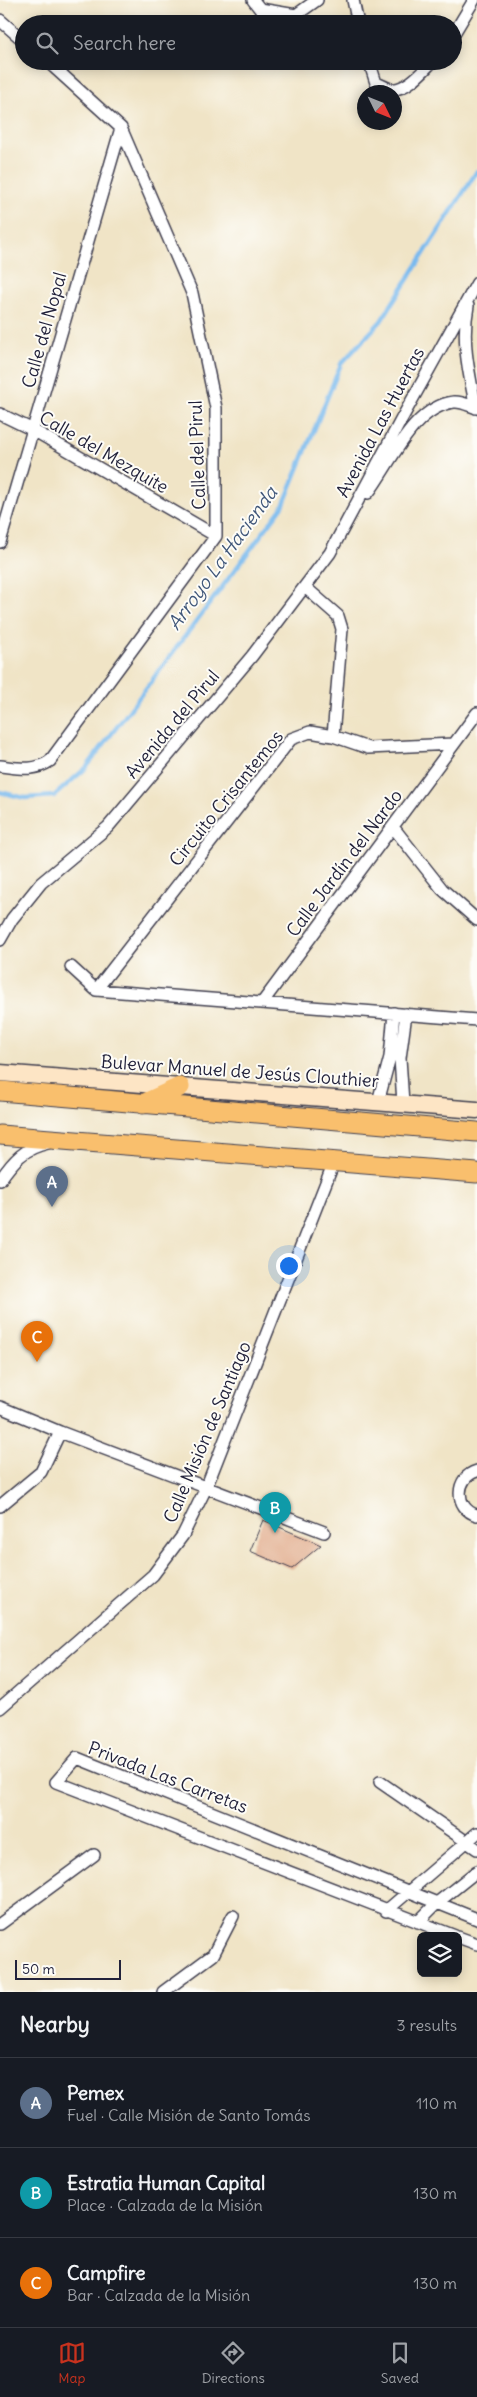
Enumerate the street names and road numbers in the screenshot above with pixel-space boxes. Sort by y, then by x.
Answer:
street label: Calle del Nopal [16,269,72,391]
street label: Avenida Las Huertas [331,343,429,501]
street label: Calle del Pirul [184,400,210,510]
street label: Calle del Mezquite [35,406,173,498]
street label: Avenida del Pirul [120,665,224,783]
street label: Circuito Crisantemos [164,725,288,871]
street label: Calle Jardín del Nardo [281,785,407,941]
street label: Bulevar Manuel de Jesús Clouthier [100,1050,380,1092]
street label: Calle Misión de Santiago [158,1338,256,1526]
street label: Privada Las Carretas [85,1736,251,1818]

